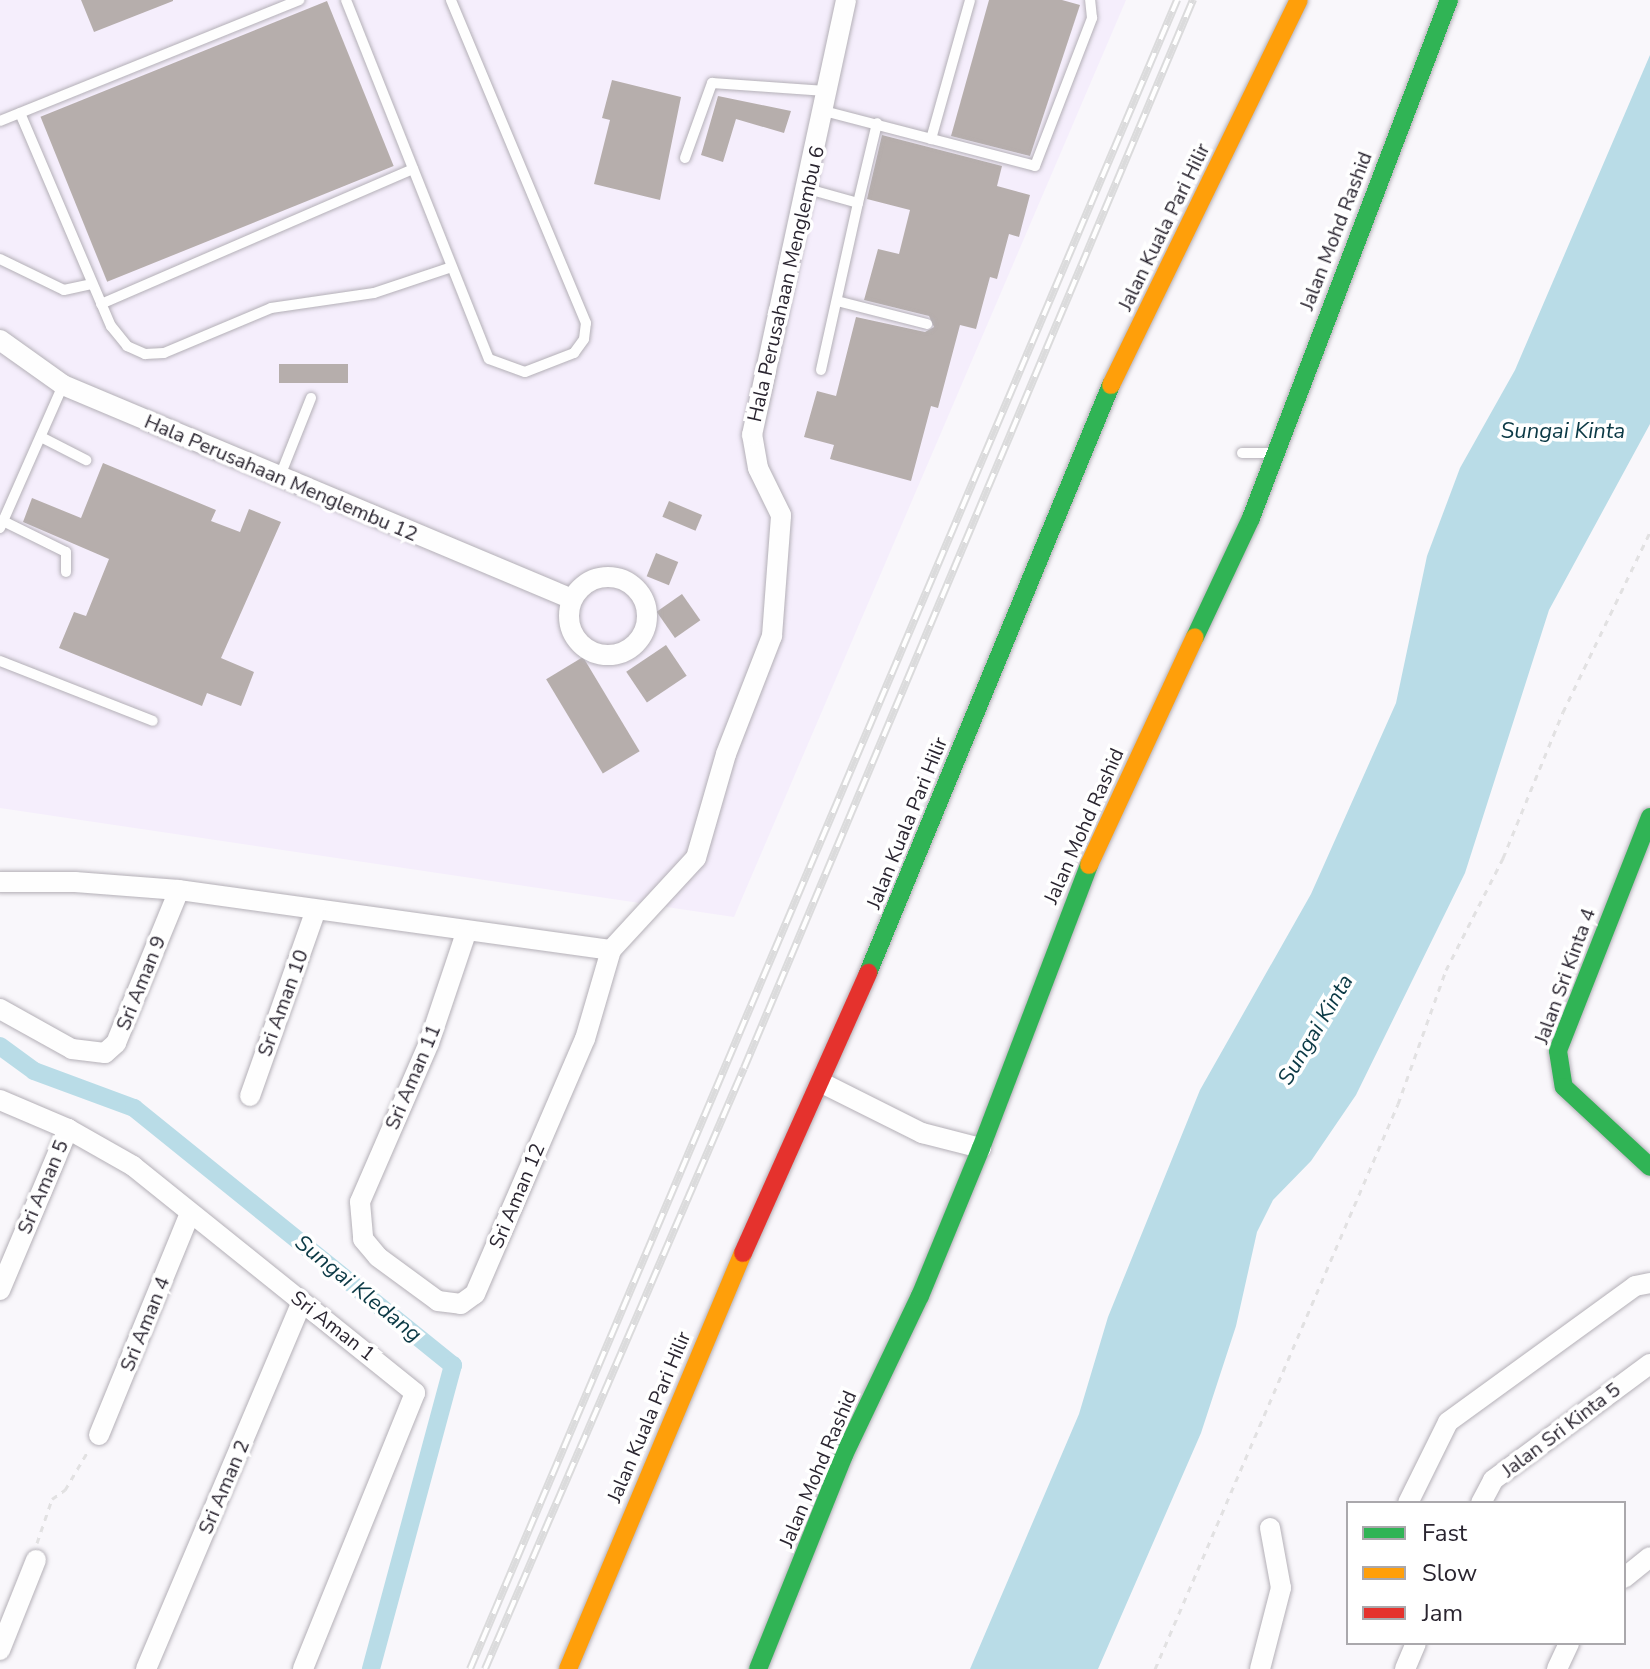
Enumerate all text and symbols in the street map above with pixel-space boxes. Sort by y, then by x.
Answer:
street label: Jalan Kuala Pari Hilir [1113,139,1215,315]
street label: Hala Perusahaan Menglembu 6 [743,144,829,424]
street label: Jalan Mohd Rashid [1295,148,1377,314]
street label: Hala Perusahaan Menglembu 12 [141,409,421,547]
water label: Sungai Kinta [1501,419,1625,445]
street label: Jalan Kuala Pari Hilir [862,734,952,912]
street label: Jalan Mohd Rashid [1039,745,1129,907]
street label: Jalan Sri Kinta 4 [1529,905,1601,1047]
street label: Sri Aman 9 [111,932,171,1034]
street label: Sri Aman 10 [253,946,313,1060]
water label: Sungai Kinta [1273,970,1359,1090]
street label: Sri Aman 11 [380,1021,446,1133]
street label: Sri Aman 5 [12,1136,74,1238]
street label: Sri Aman 12 [484,1140,550,1252]
water label: Sungai Kledang [289,1230,427,1348]
street label: Sri Aman 4 [115,1273,175,1375]
street label: Sri Aman 1 [286,1286,380,1366]
street label: Jalan Kuala Pari Hilir [602,1328,696,1506]
street label: Jalan Sri Kinta 5 [1497,1378,1625,1482]
street label: Jalan Mohd Rashid [774,1387,862,1551]
street label: Sri Aman 2 [193,1436,255,1538]
legend [1346,1501,1626,1645]
text: Fast [1422,1517,1467,1549]
text: Slow [1422,1557,1477,1589]
text: Jam [1422,1597,1463,1629]

